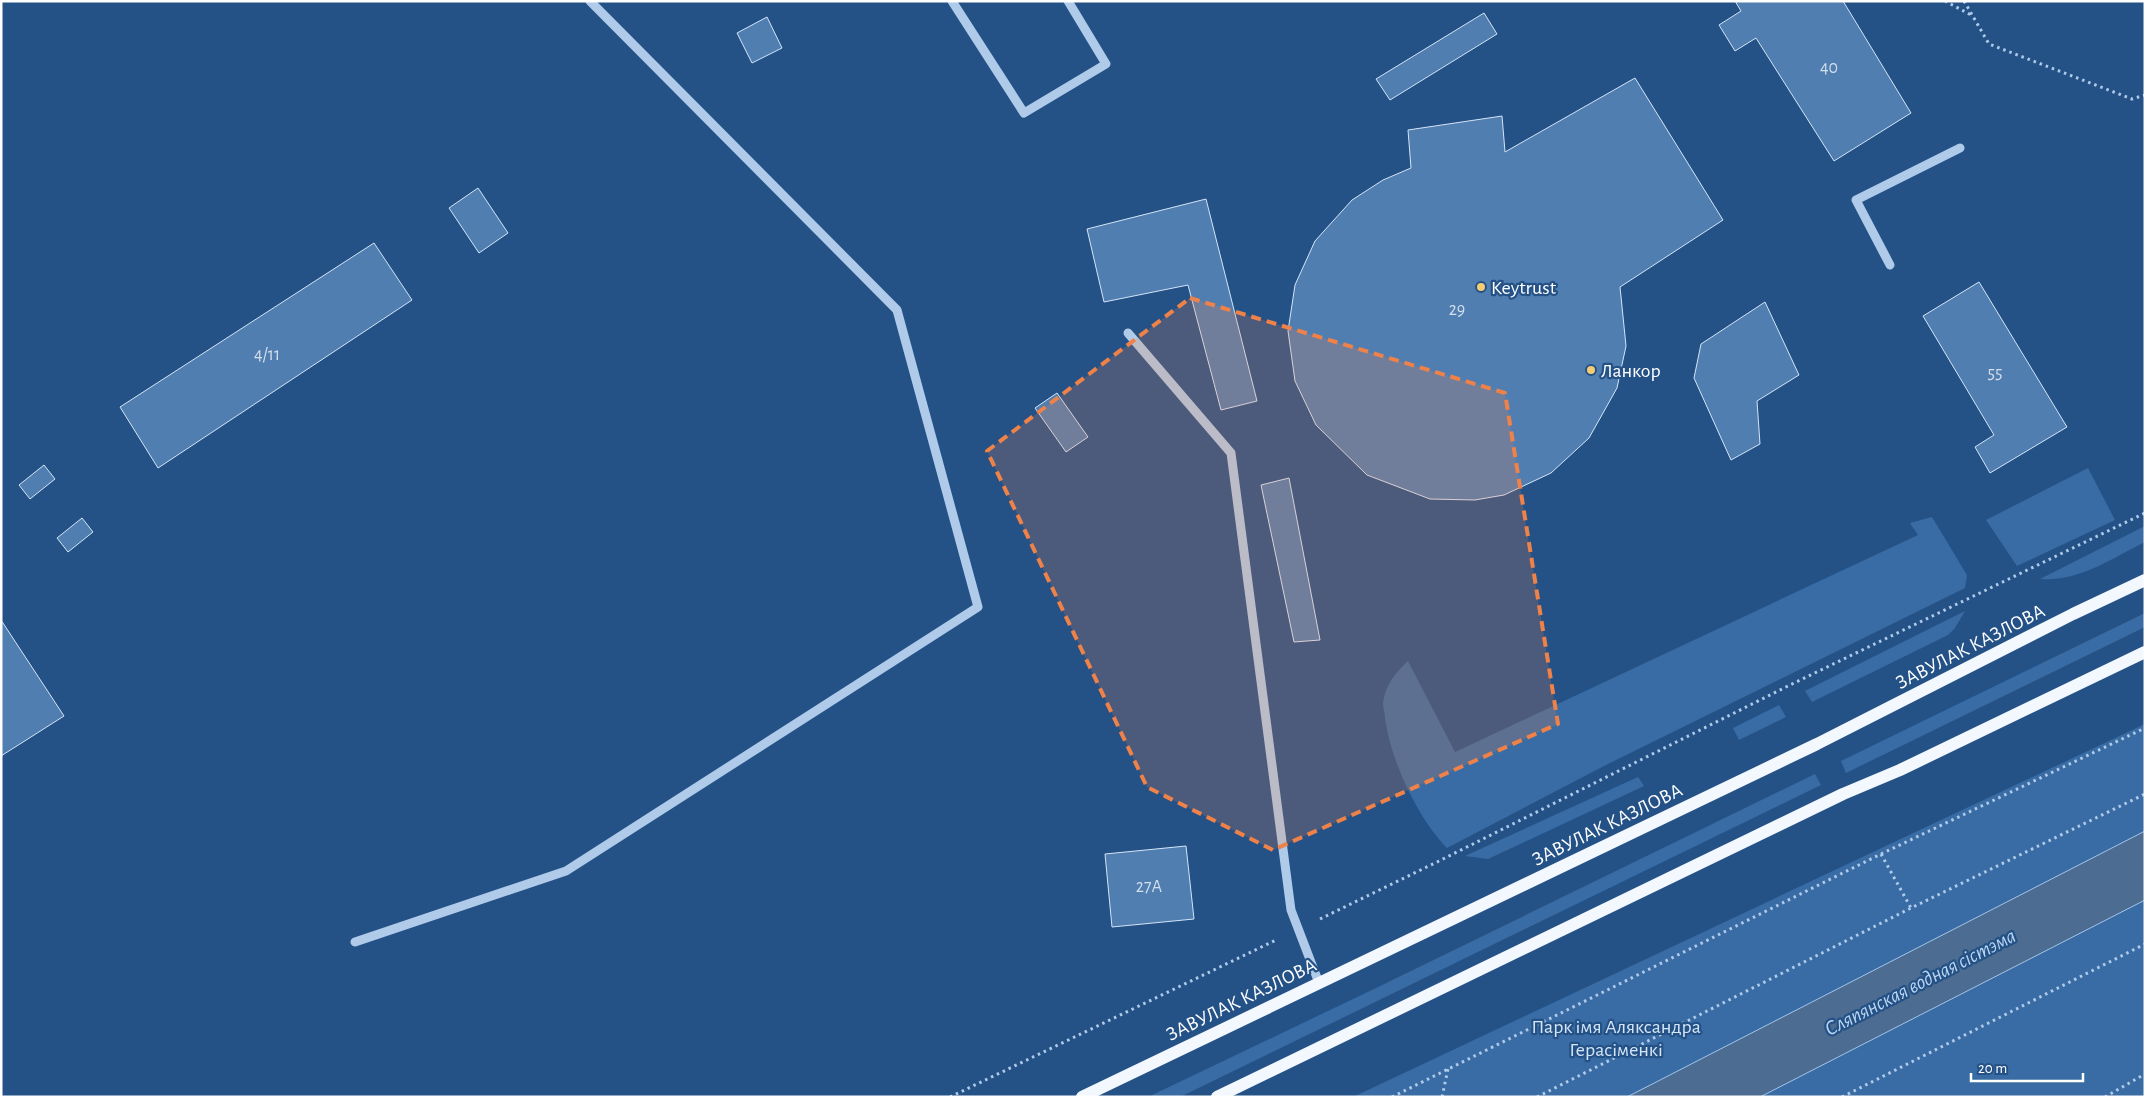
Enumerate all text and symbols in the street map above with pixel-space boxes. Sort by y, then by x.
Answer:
house number: 40 [1820,59,1838,77]
place label: Keytrust [1491,278,1557,298]
marker: Keytrust [1475,281,1487,293]
house number: 29 [1449,301,1465,319]
house number: 4/11 [254,346,280,364]
place label: Ланкор [1601,361,1661,381]
marker: Ланкор [1585,364,1597,376]
house number: 55 [1987,364,2003,382]
street label: ЗАВУЛАК КАЗЛОВА [1893,601,2048,693]
street label: ЗАВУЛАК КАЗЛОВА [1529,780,1686,870]
house number: 27А [1136,878,1163,896]
water label: Сляпянская водная сістэма [1821,925,2019,1040]
street label: ЗАВУЛАК КАЗЛОВА [1163,955,1320,1045]
park label: Парк імя Аляксандра Герасіменкі [1531,1017,1701,1060]
scale bar [1971,1050,2084,1082]
text: 20 m [1978,1061,2007,1076]

